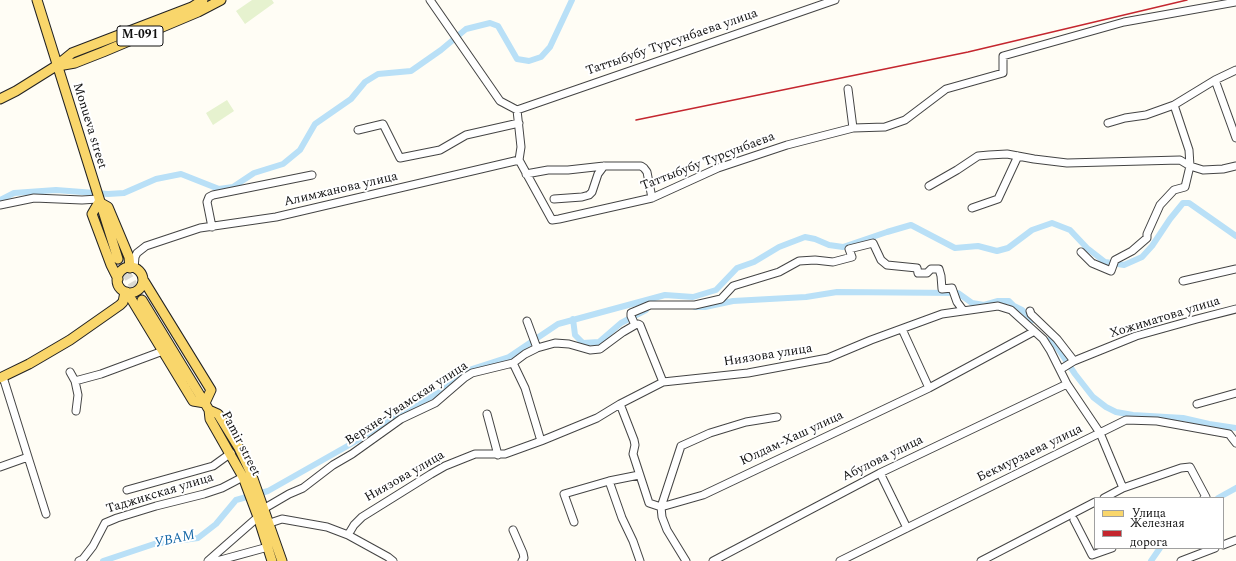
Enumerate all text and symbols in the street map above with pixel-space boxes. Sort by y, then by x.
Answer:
street label: Таттыбубу Турсунбаева улица [584,6,760,80]
road number: М-091 [117,26,163,46]
street label: Monueva street [69,81,109,171]
street label: Таттыбубу Турсунбаева [639,129,777,195]
street label: Алимжанова улица [283,169,399,211]
street label: Хожиматова улица [1108,294,1222,342]
street label: Ниязова улица [723,341,813,371]
street label: Верхне-Увамская улица [343,359,471,449]
street label: Юлдам-Хаш улица [738,408,846,470]
street label: Pamir street [217,409,263,479]
street label: Бекмурзаева улица [975,422,1085,486]
street label: Абулова улица [840,433,926,485]
street label: Ниязова улица [362,448,448,506]
street label: Таджикская улица [104,470,216,518]
legend [1094,497,1224,549]
text: Улица [1132,504,1166,523]
text: Железная дорога [1130,514,1185,552]
water label: УВАМ [153,527,197,553]

